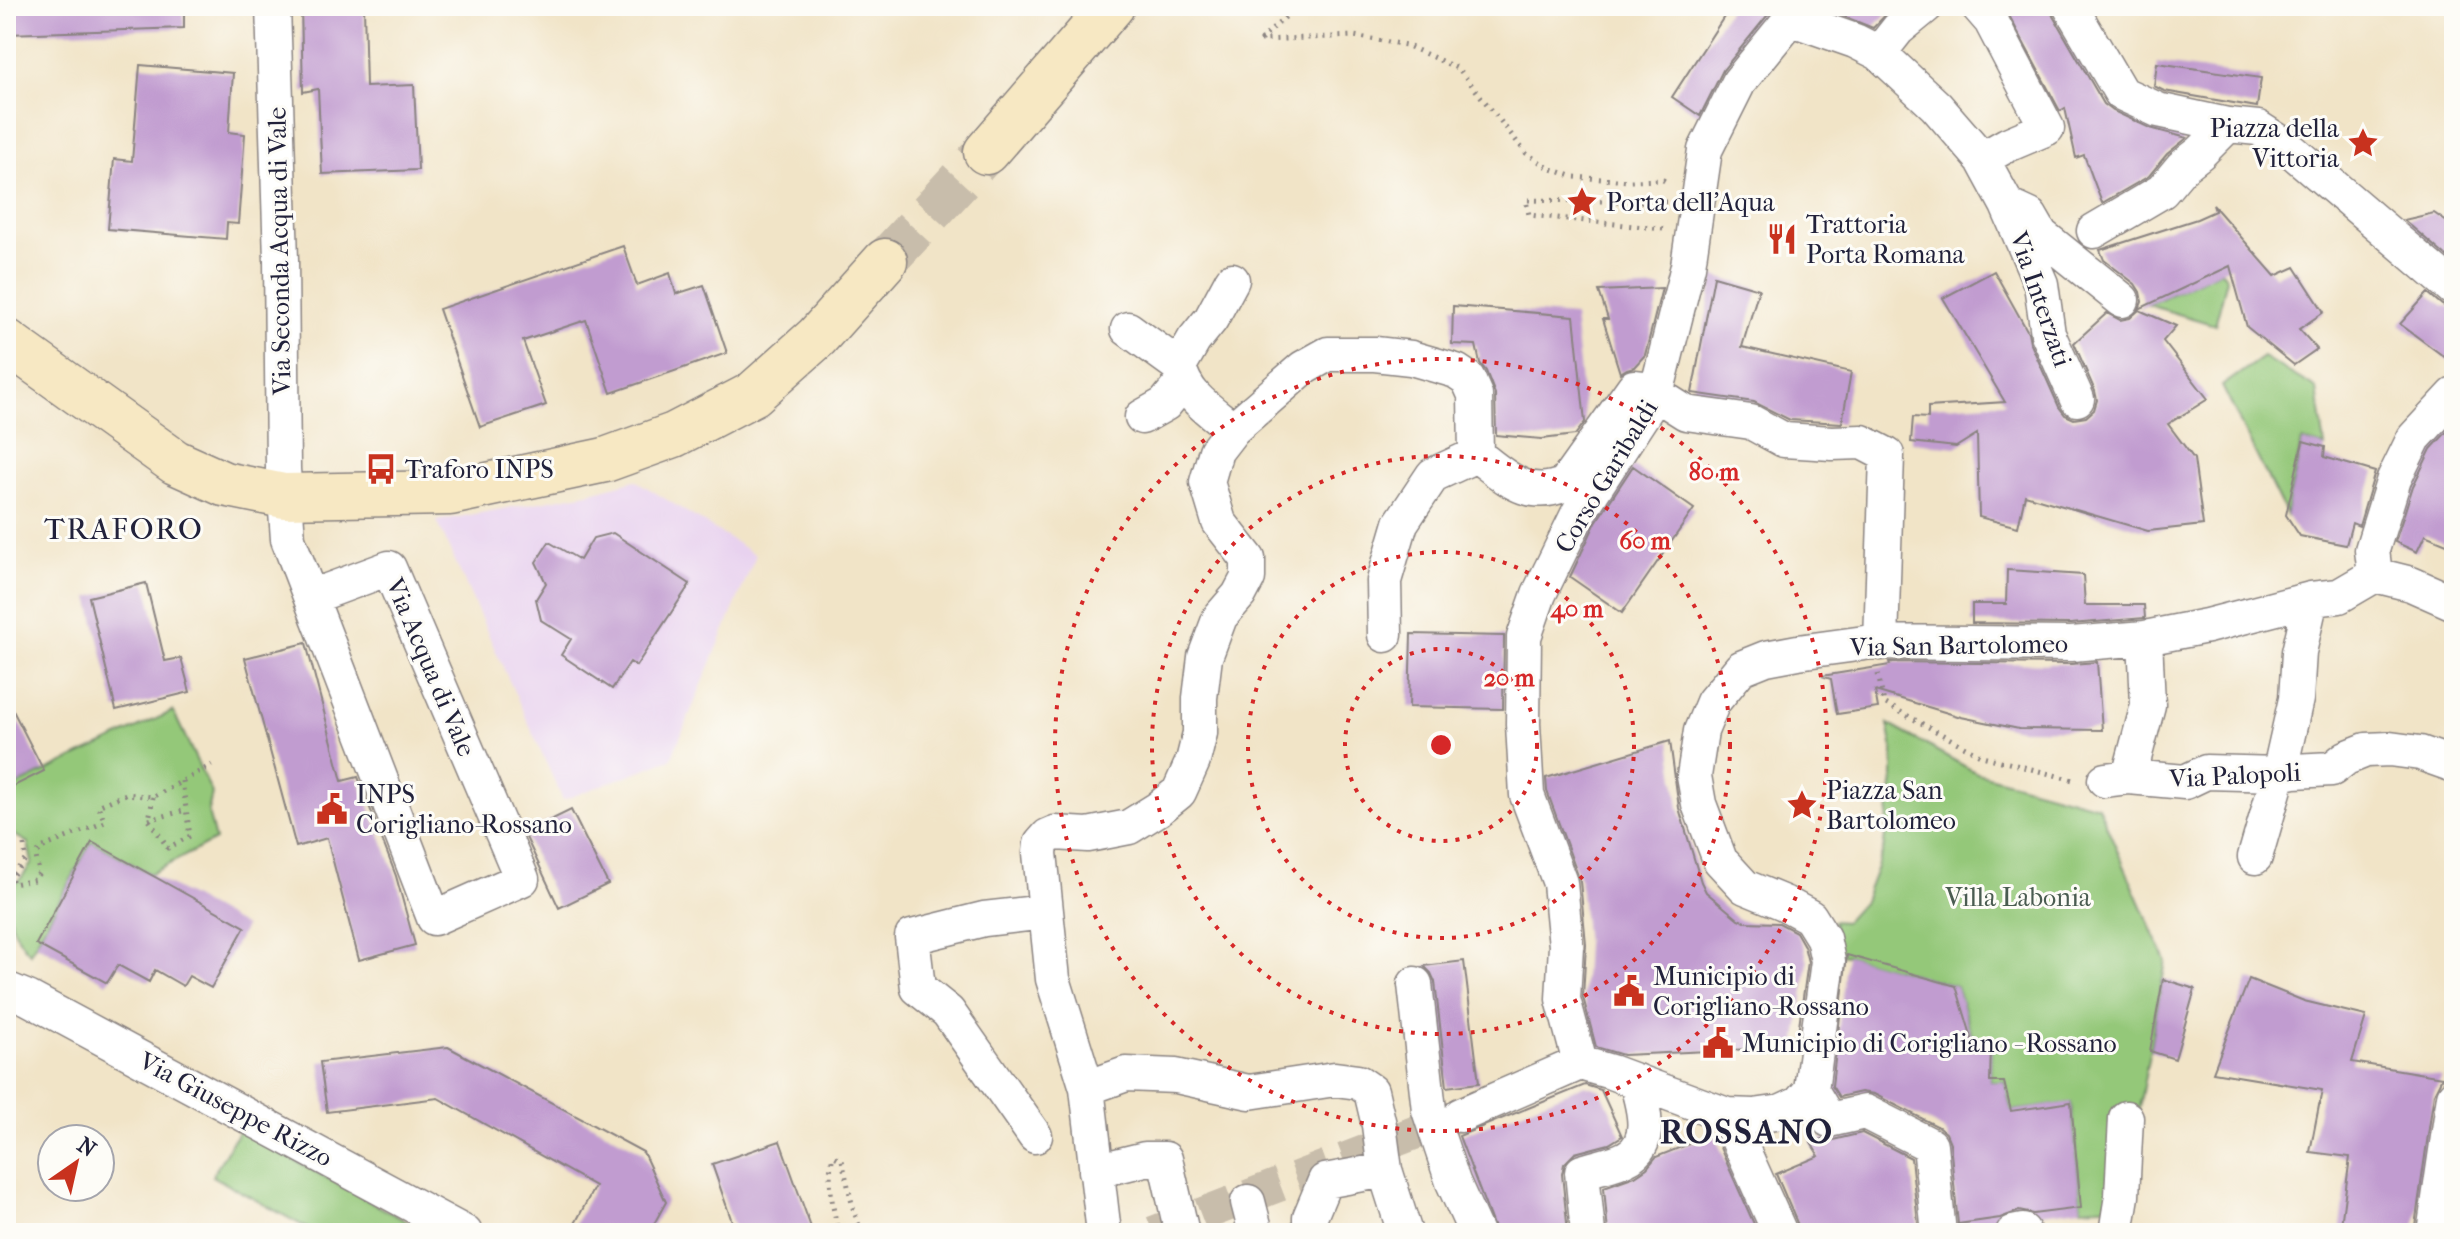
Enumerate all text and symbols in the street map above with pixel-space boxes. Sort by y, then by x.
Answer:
street label: Via Seconda Acqua di Vale [261,106,298,396]
place label: Piazza della Vittoria [2210,113,2340,174]
place icon: Piazza della Vittoria [2346,126,2380,160]
place icon: Porta dell'Aqua [1565,185,1599,219]
place label: Porta dell'Aqua [1606,187,1776,218]
place label: Trattoria Porta Romana [1806,209,1965,270]
restaurant icon: Trattoria Porta Romana [1765,222,1799,256]
street label: Via Interzati [2003,227,2078,371]
street label: Corso Garibaldi [1548,394,1665,559]
bus stop icon: Traforo INPS [364,452,398,486]
place label: Traforo INPS [405,454,554,485]
text: 80 m [1689,458,1740,486]
district label: TRAFORO [44,512,204,547]
text: 60 m [1619,527,1672,555]
street label: Via Acqua di Vale [379,572,482,761]
text: 40 m [1550,595,1604,624]
street label: Via San Bartolomeo [1849,628,2068,663]
text: 20 m [1484,664,1535,692]
centre of rings [1427,731,1455,759]
street label: Via Palopoli [2167,757,2302,794]
place label: Piazza San Bartolomeo [1826,775,1956,836]
place label: INPS Corigliano-Rossano [356,779,572,840]
place icon: Piazza San Bartolomeo [1785,788,1819,822]
public building icon: INPS Corigliano-Rossano [315,792,349,826]
park label: Villa Labonia [1944,882,2092,913]
place label: Municipio di Corigliano-Rossano [1653,961,1869,1022]
public building icon: Municipio di Corigliano-Rossano [1612,974,1646,1008]
public building icon: Municipio di Corigliano - Rossano [1701,1026,1735,1060]
place label: Municipio di Corigliano - Rossano [1742,1028,2117,1059]
street label: Via Giuseppe Rizzo [133,1045,338,1173]
district label: ROSSANO [1660,1112,1834,1152]
north arrow [36,1123,116,1203]
text: N [72,1132,101,1163]

